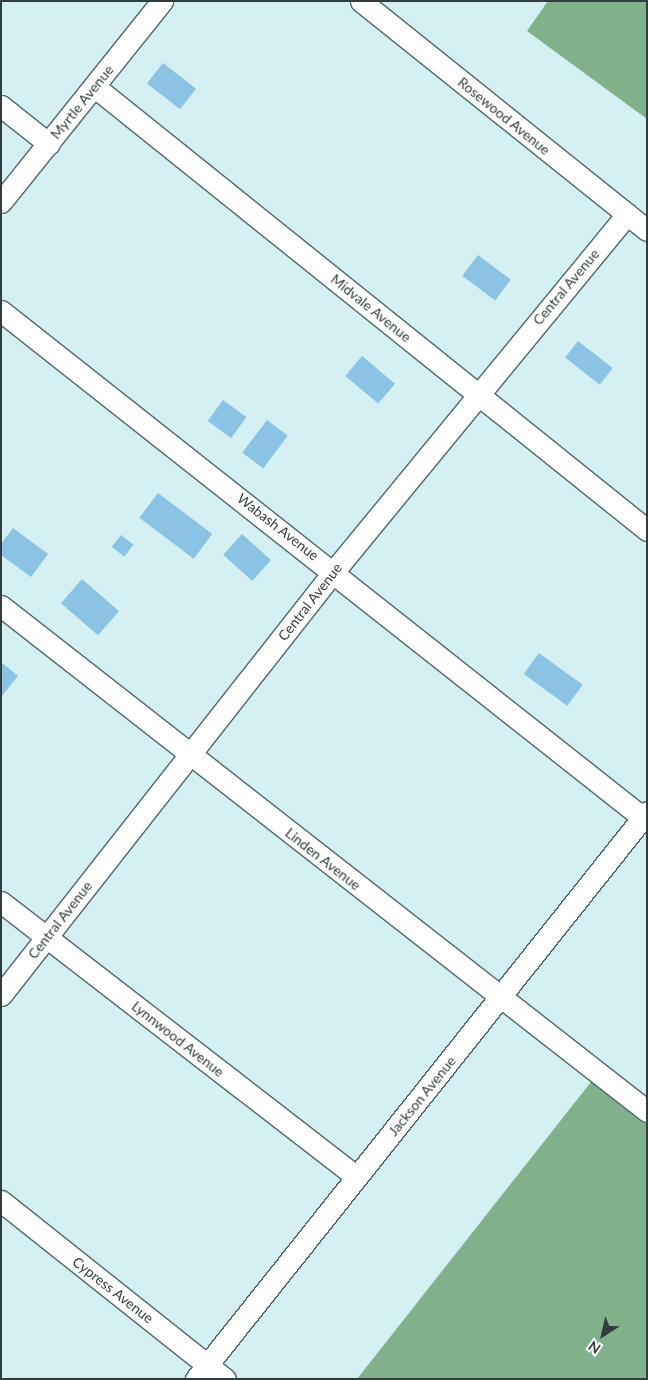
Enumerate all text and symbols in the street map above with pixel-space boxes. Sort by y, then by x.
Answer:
street label: Myrtle Avenue [47,61,117,143]
street label: Rosewood Avenue [454,74,554,158]
street label: Central Avenue [529,245,603,329]
street label: Midvale Avenue [327,270,415,346]
street label: Wabash Avenue [234,490,322,564]
street label: Central Avenue [274,560,346,644]
street label: Linden Avenue [282,824,364,894]
street label: Central Avenue [24,878,96,962]
street label: Lynnwood Avenue [128,998,228,1080]
street label: Jackson Avenue [385,1053,459,1139]
street label: Cypress Avenue [69,1253,157,1327]
north arrow [578,1310,628,1360]
text: N [585,1338,603,1358]

